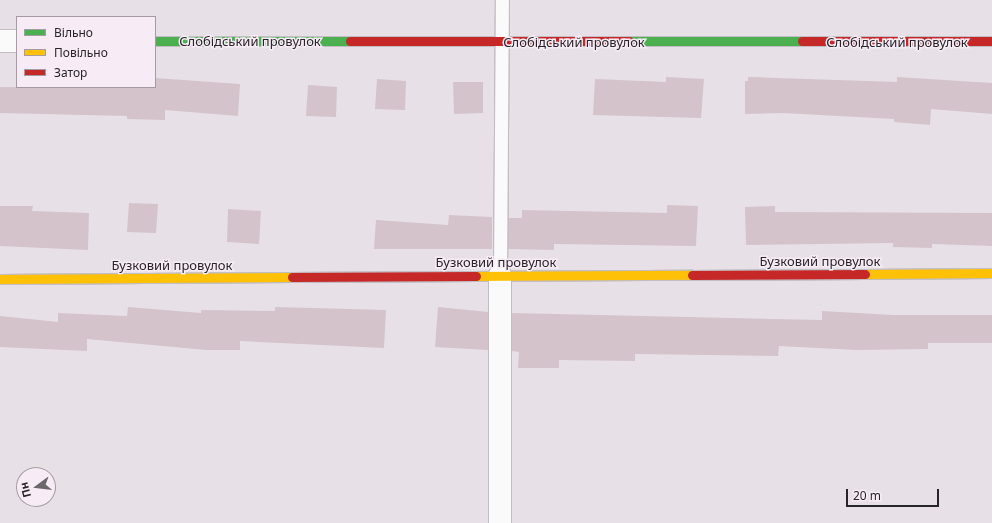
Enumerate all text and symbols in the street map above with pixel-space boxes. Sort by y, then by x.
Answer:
legend [16,16,156,88]
text: Вільно [54,24,93,41]
street label: Слобідський провулок [179,33,321,49]
street label: Слобідський провулок [503,34,645,50]
street label: Слобідський провулок [826,34,968,50]
text: Повільно [54,44,108,61]
text: Затор [54,64,87,81]
street label: Бузковий провулок [760,253,880,269]
street label: Бузковий провулок [436,254,556,270]
street label: Бузковий провулок [112,257,232,273]
north arrow [16,467,56,507]
text: Пн [16,481,34,499]
scale bar [848,481,941,507]
text: 20 m [853,487,881,504]

